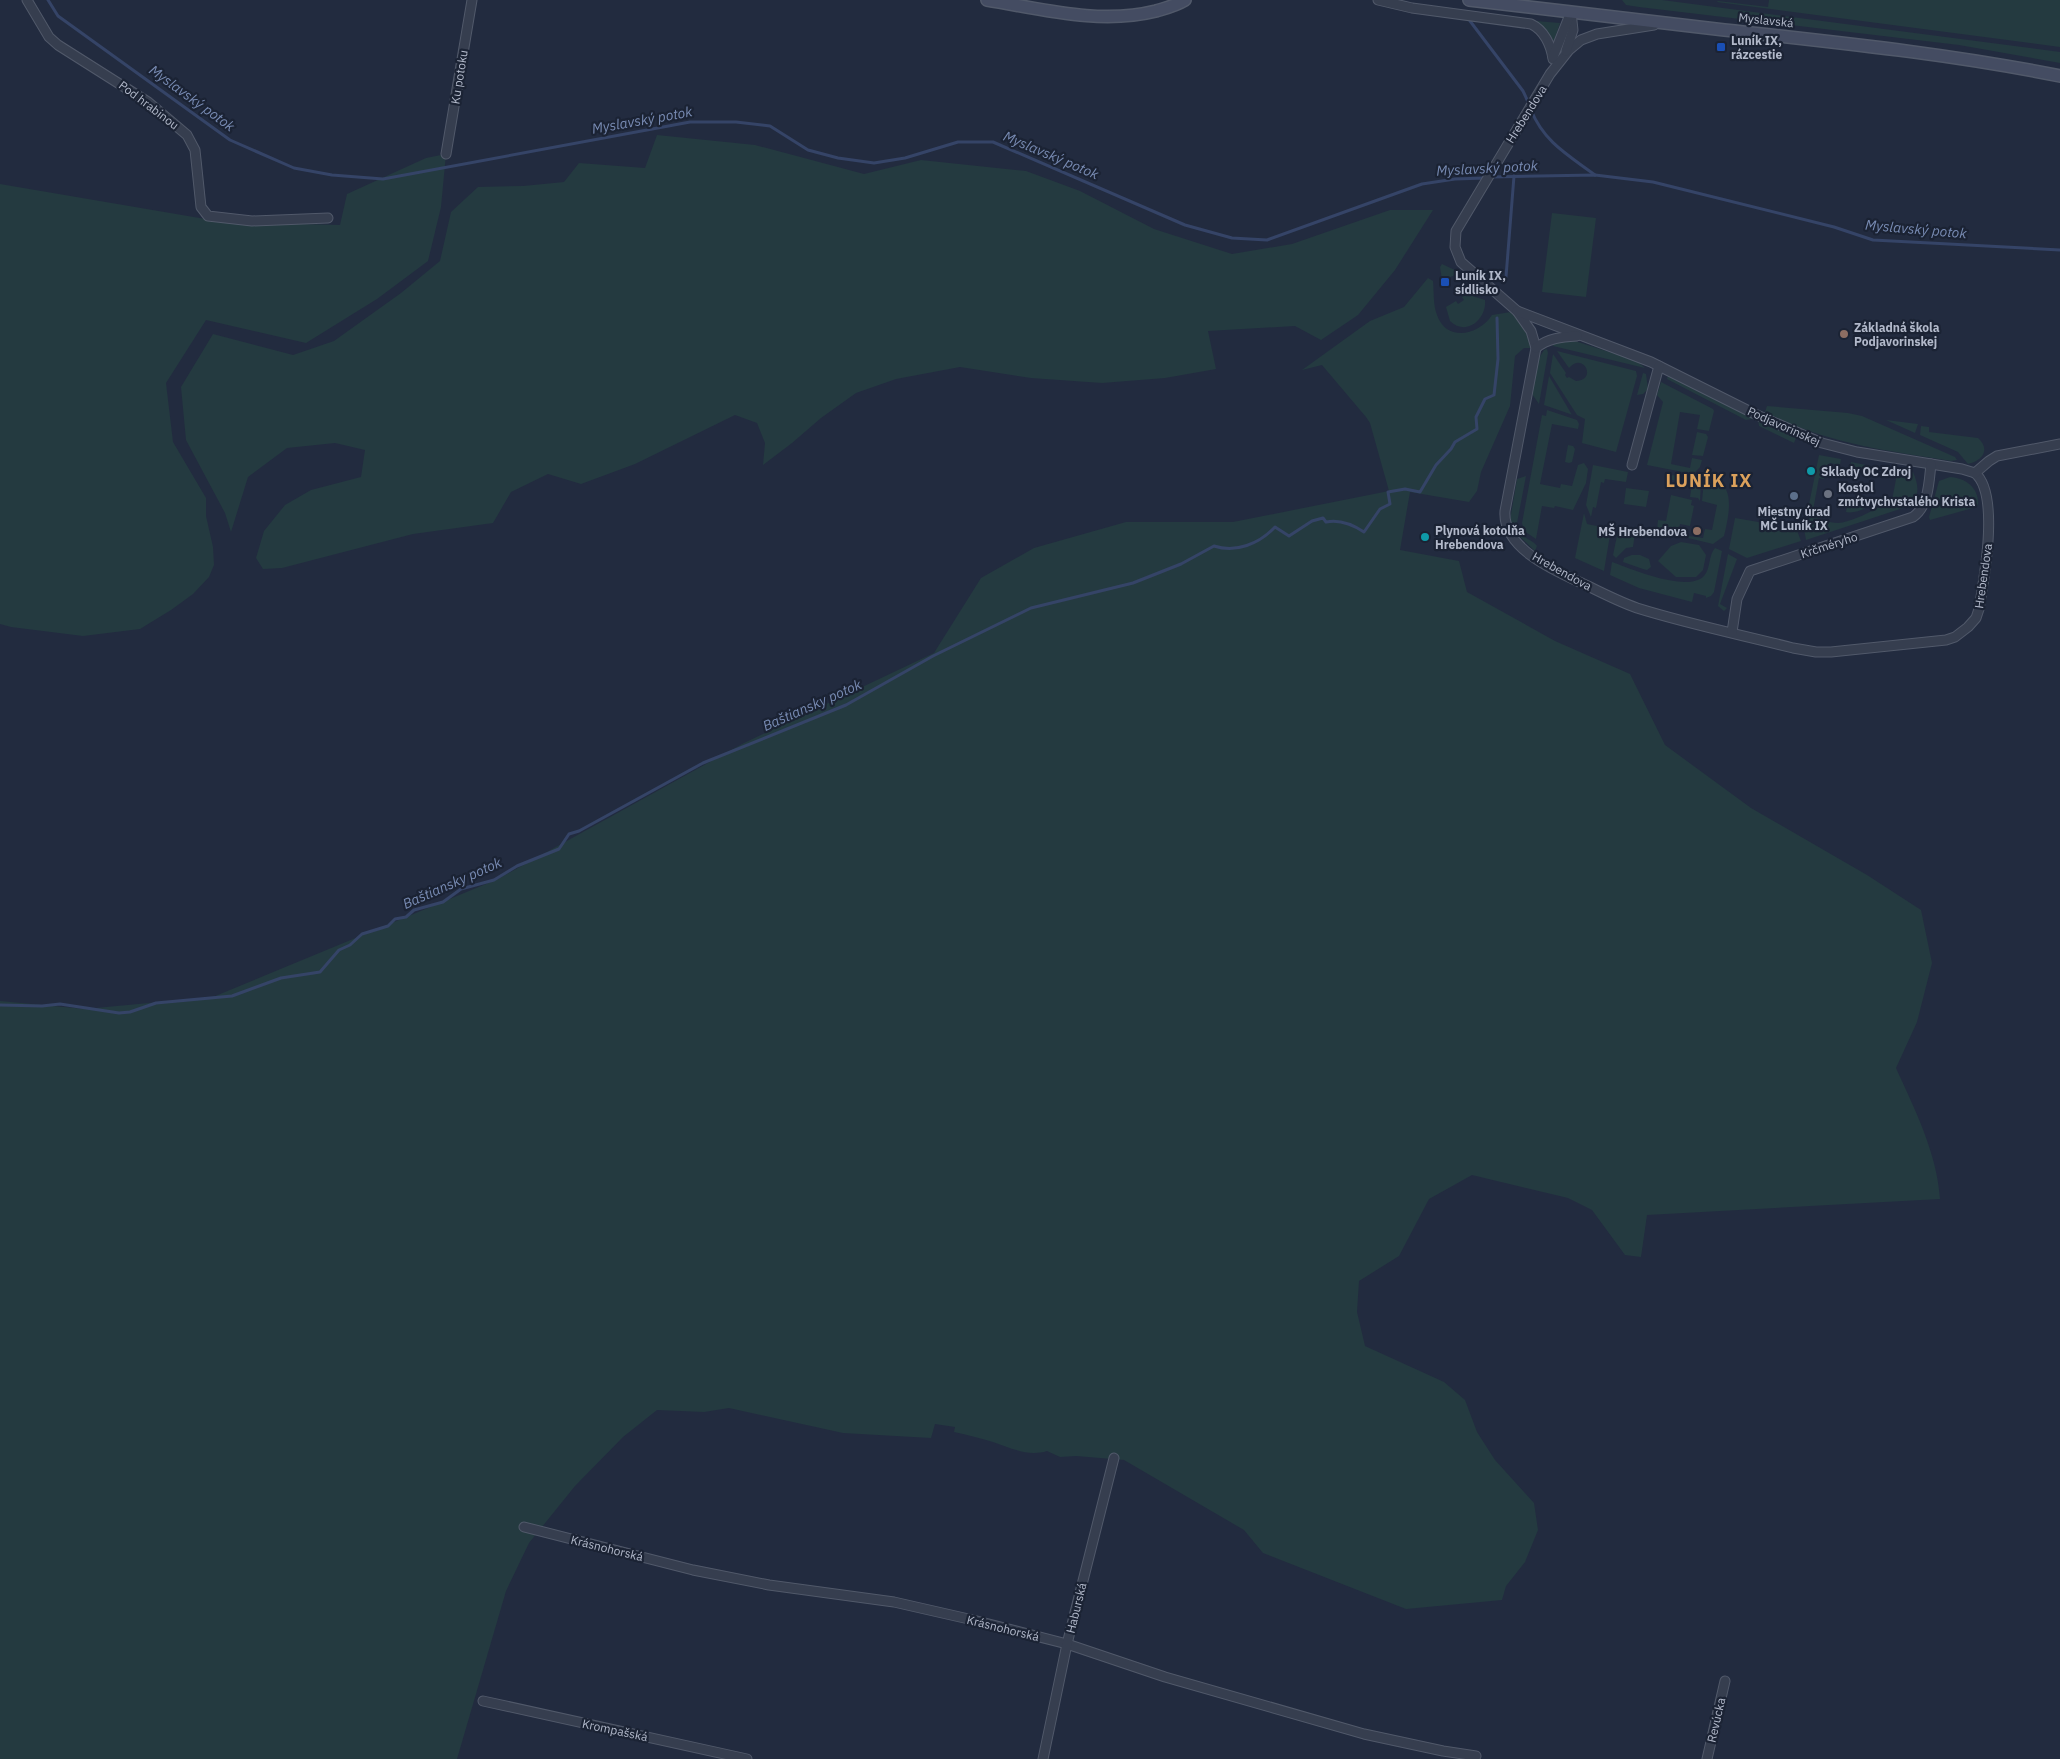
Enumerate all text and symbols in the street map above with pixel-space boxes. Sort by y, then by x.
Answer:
street label: Myslavská [1738,10,1795,30]
place label: Luník IX, rázcestie [1731,33,1782,62]
marker: Luník IX, rázcestie [1715,41,1727,53]
street label: Ku potoku [447,49,471,105]
water label: Myslavský potok [146,61,239,136]
street label: Pod hrabinou [116,78,182,132]
street label: Hrebendova [1502,82,1550,146]
water label: Myslavský potok [590,102,694,138]
water label: Myslavský potok [1001,127,1102,183]
water label: Myslavský potok [1436,156,1539,180]
water label: Myslavský potok [1865,216,1968,242]
place label: Luník IX, sídlisko [1455,268,1506,297]
marker: Luník IX, sídlisko [1439,276,1451,288]
place label: Základná škola Podjavorinskej [1854,320,1940,349]
marker: Základná škola Podjavorinskej [1838,328,1850,340]
street label: Podjavorinskej [1745,403,1823,449]
place label: Sklady OC Zdroj [1821,464,1911,479]
marker: Sklady OC Zdroj [1805,465,1817,477]
district label: LUNÍK IX [1666,468,1752,492]
place label: Kostol zmŕtvychvstalého Krista [1838,480,1975,509]
marker: Kostol zmŕtvychvstalého Krista [1822,488,1834,500]
marker: Miestny úrad MČ Luník IX [1788,490,1800,502]
place label: Miestny úrad MČ Luník IX [1758,504,1830,533]
place label: Plynová kotolňa Hrebendova [1435,523,1525,552]
place label: MŠ Hrebendova [1598,523,1687,539]
marker: MŠ Hrebendova [1691,525,1703,537]
street label: Krčméryho [1799,529,1860,561]
marker: Plynová kotolňa Hrebendova [1419,531,1431,543]
street label: Hrebendova [1971,542,1995,610]
street label: Hrebendova [1530,549,1595,594]
water label: Baštiansky potok [760,675,865,735]
water label: Baštiansky potok [400,853,505,913]
street label: Krásnohorská [569,1532,645,1564]
street label: Haburská [1062,1581,1090,1635]
street label: Krásnohorská [965,1612,1041,1644]
street label: Revúcka [1704,1696,1729,1744]
street label: Krompašská [581,1716,650,1744]

